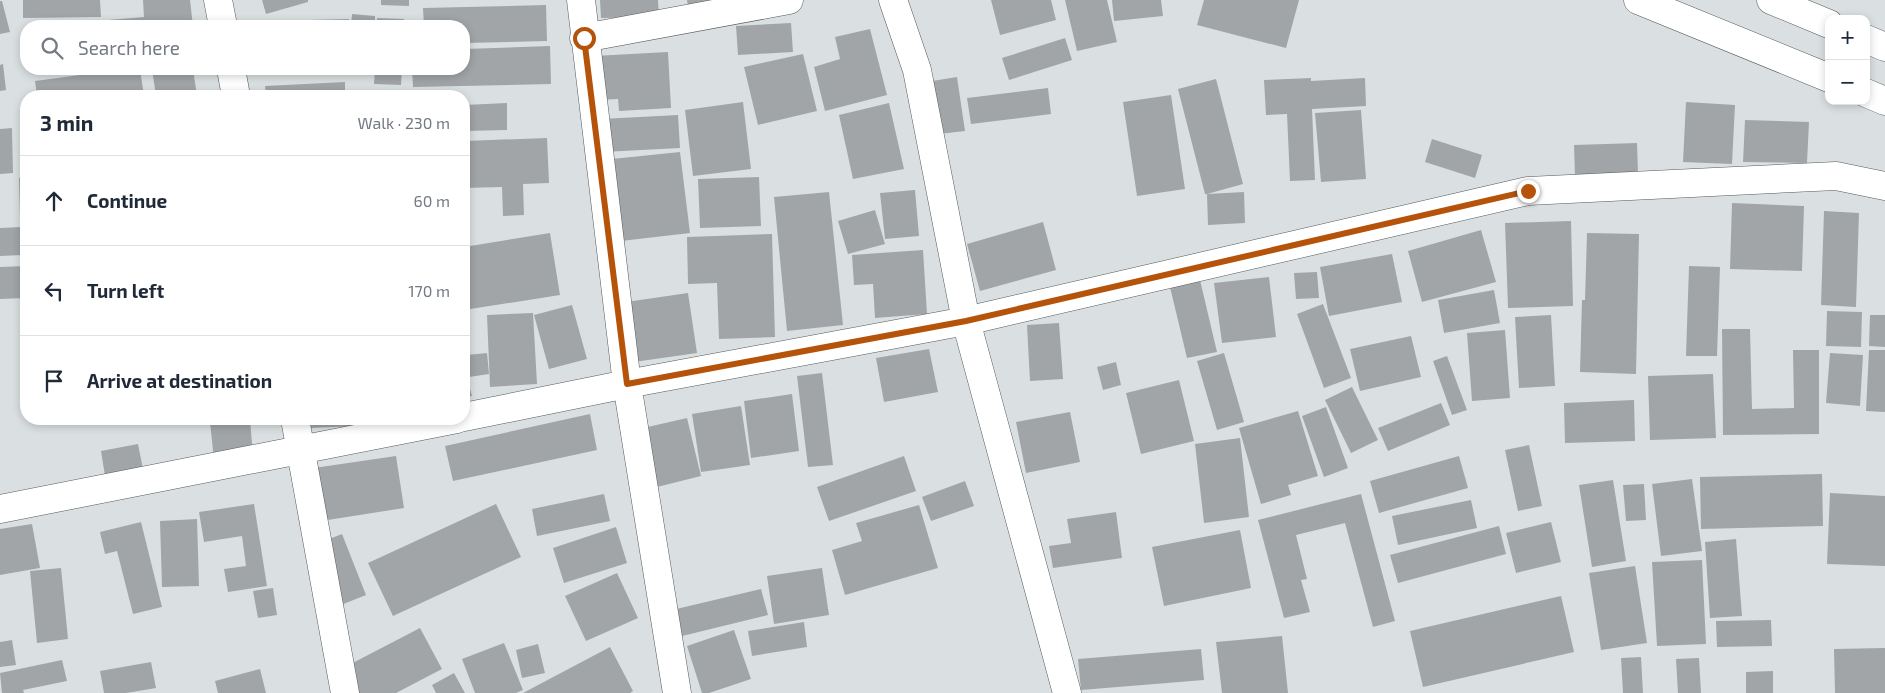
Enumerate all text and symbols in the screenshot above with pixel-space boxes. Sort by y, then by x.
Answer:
map controls [1825,15,1870,105]
button: + [1825,15,1870,60]
search box [20,20,470,75]
route start [573,27,596,50]
icon: search [38,34,66,62]
text: Search here [78,36,180,59]
button: − [1825,60,1870,105]
text: 3 min [40,110,93,135]
text: Walk · 230 m [357,113,450,132]
route end [1517,180,1540,203]
icon: ahead [40,187,68,215]
text: Continue [87,189,167,212]
text: 60 m [414,191,450,210]
icon: left [40,277,68,305]
text: Turn left [87,279,164,302]
text: 170 m [408,281,450,300]
icon: arrive [40,367,68,395]
text: Arrive at destination [87,369,272,392]

